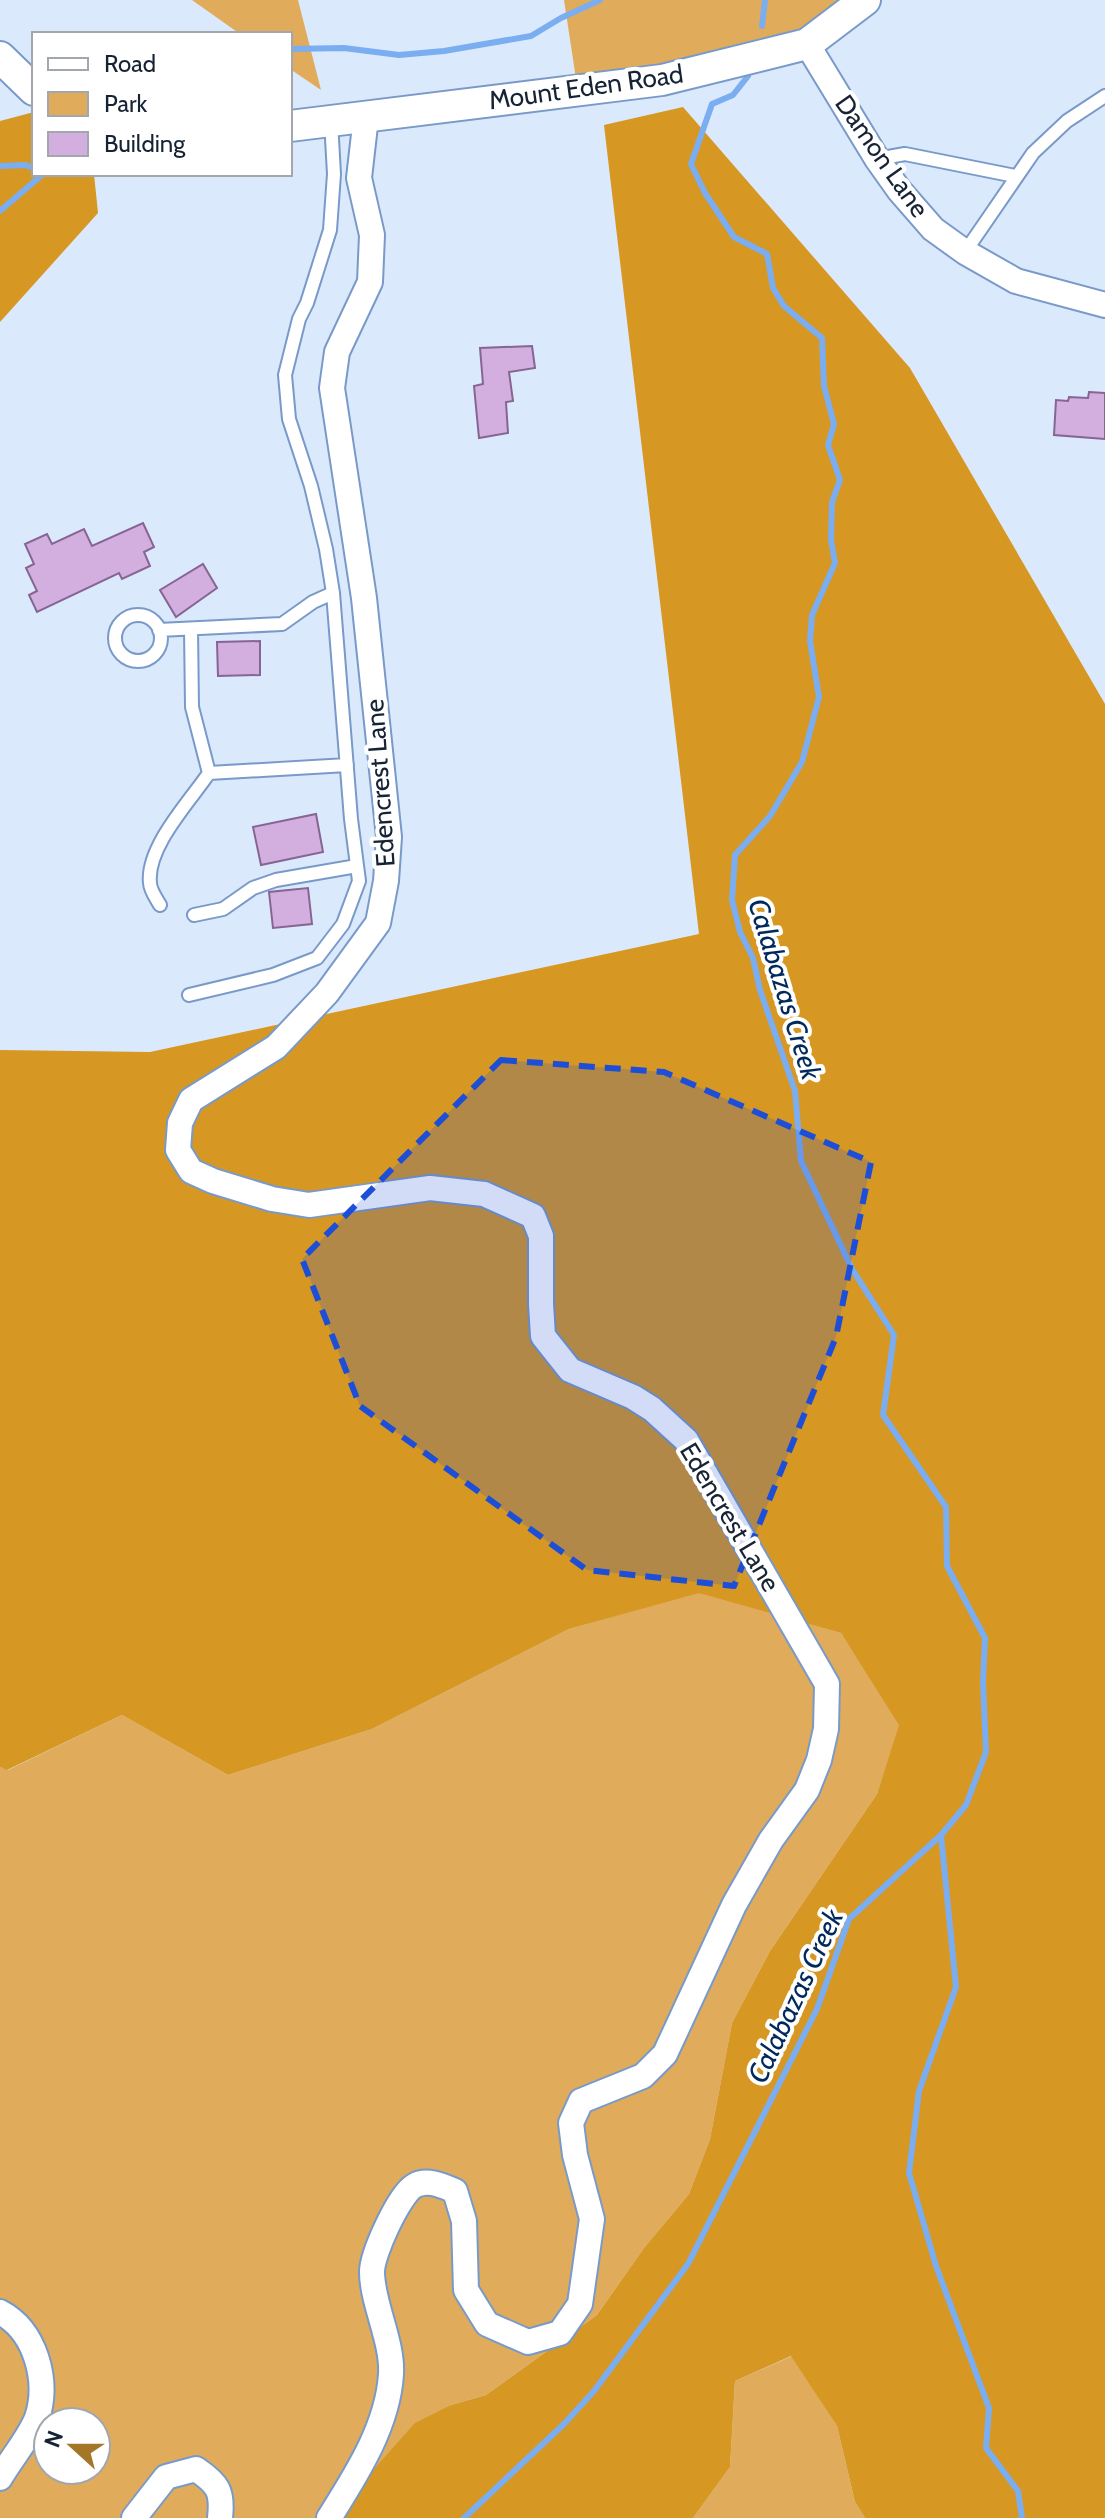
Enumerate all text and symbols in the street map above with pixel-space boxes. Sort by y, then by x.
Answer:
legend [32,32,292,176]
text: Road [104,49,156,78]
street label: Mount Eden Road [487,58,685,116]
text: Park [104,89,147,118]
street label: Damon Lane [828,89,936,223]
text: Building [104,129,186,158]
street label: Edencrest Lane [358,698,402,868]
water label: Calabazas Creek [741,894,829,1085]
street label: Edencrest Lane [673,1437,787,1597]
water label: Calabazas Creek [740,1903,851,2088]
north arrow [32,2406,112,2486]
text: N [38,2427,69,2451]

